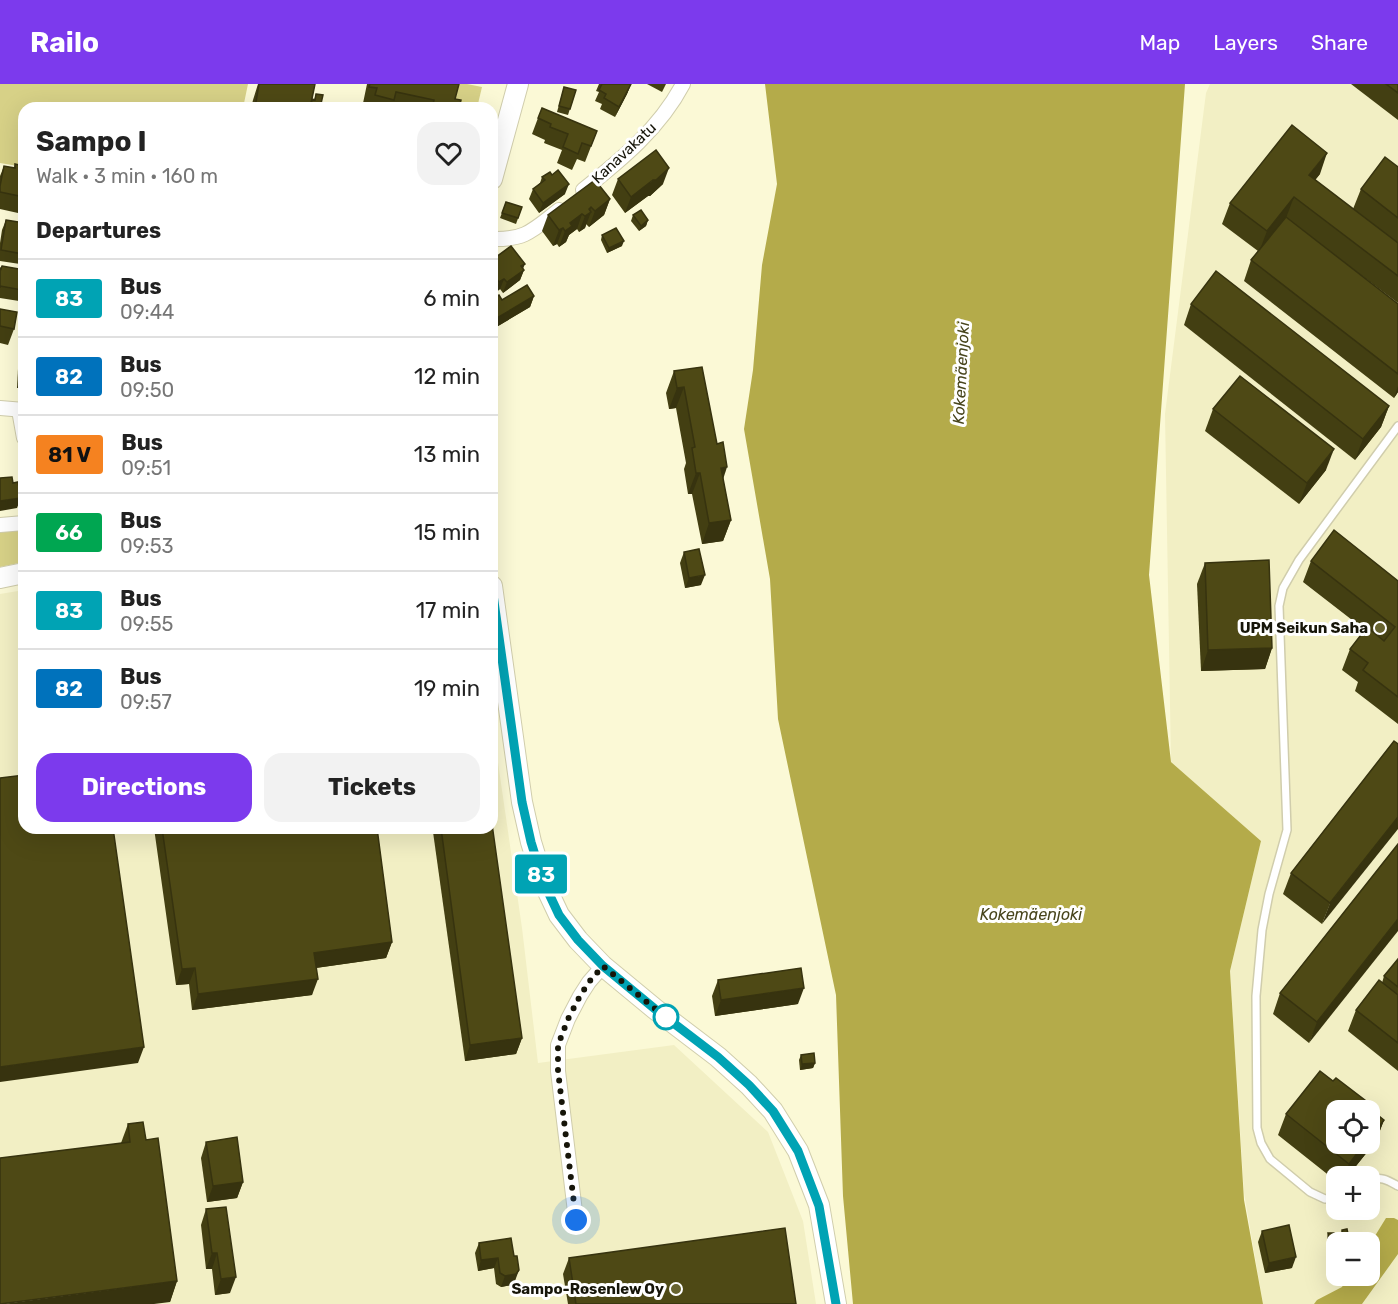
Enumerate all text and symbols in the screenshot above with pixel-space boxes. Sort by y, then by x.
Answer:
text: Railo [30,26,99,59]
text: Map [1139,30,1180,55]
text: Layers [1213,30,1278,55]
text: Share [1311,30,1368,55]
street label: Kanavakatu [588,119,660,187]
button: heart [417,122,480,185]
text: Sampo I [36,125,147,158]
text: Walk · 3 min · 160 m [36,164,218,188]
text: Departures [36,217,161,244]
text: Bus [120,273,162,300]
text: 6 min [423,285,480,312]
text: 83 [55,286,83,311]
text: 09:44 [120,300,175,324]
water label: Kokemäenjoki [949,320,973,425]
text: Bus [120,351,162,378]
text: 12 min [414,363,480,390]
text: 82 [55,364,83,389]
text: 09:50 [120,378,174,402]
text: Bus [121,429,163,456]
text: 13 min [414,441,480,468]
text: 81 V [48,442,91,467]
text: 09:51 [121,456,171,480]
text: Bus [120,507,162,534]
text: 15 min [414,519,480,546]
text: 66 [55,520,83,545]
text: 09:53 [120,534,174,558]
text: Bus [120,585,162,612]
text: 17 min [416,597,480,624]
text: 83 [55,598,83,623]
text: 09:55 [120,612,173,636]
place label: UPM Seikun Saha [1240,619,1368,637]
marker: UPM Seikun Saha [1373,621,1387,635]
text: Bus [120,663,162,690]
text: 19 min [414,675,480,702]
text: 82 [55,676,83,701]
text: 09:57 [120,690,172,714]
button: Directions [36,753,252,822]
button: Tickets [264,753,480,822]
line badge: 83 [514,854,568,894]
text: 83 [527,862,555,887]
water label: Kokemäenjoki [980,905,1083,924]
unlabelled marker [653,1004,679,1030]
map controls [1326,1100,1380,1286]
button: locate [1326,1100,1380,1154]
button: + [1326,1166,1380,1220]
your location [561,1205,591,1235]
button: − [1326,1232,1380,1286]
place label: Sampo-Rosenlew Oy [511,1280,664,1298]
marker: Sampo-Rosenlew Oy [669,1282,683,1296]

